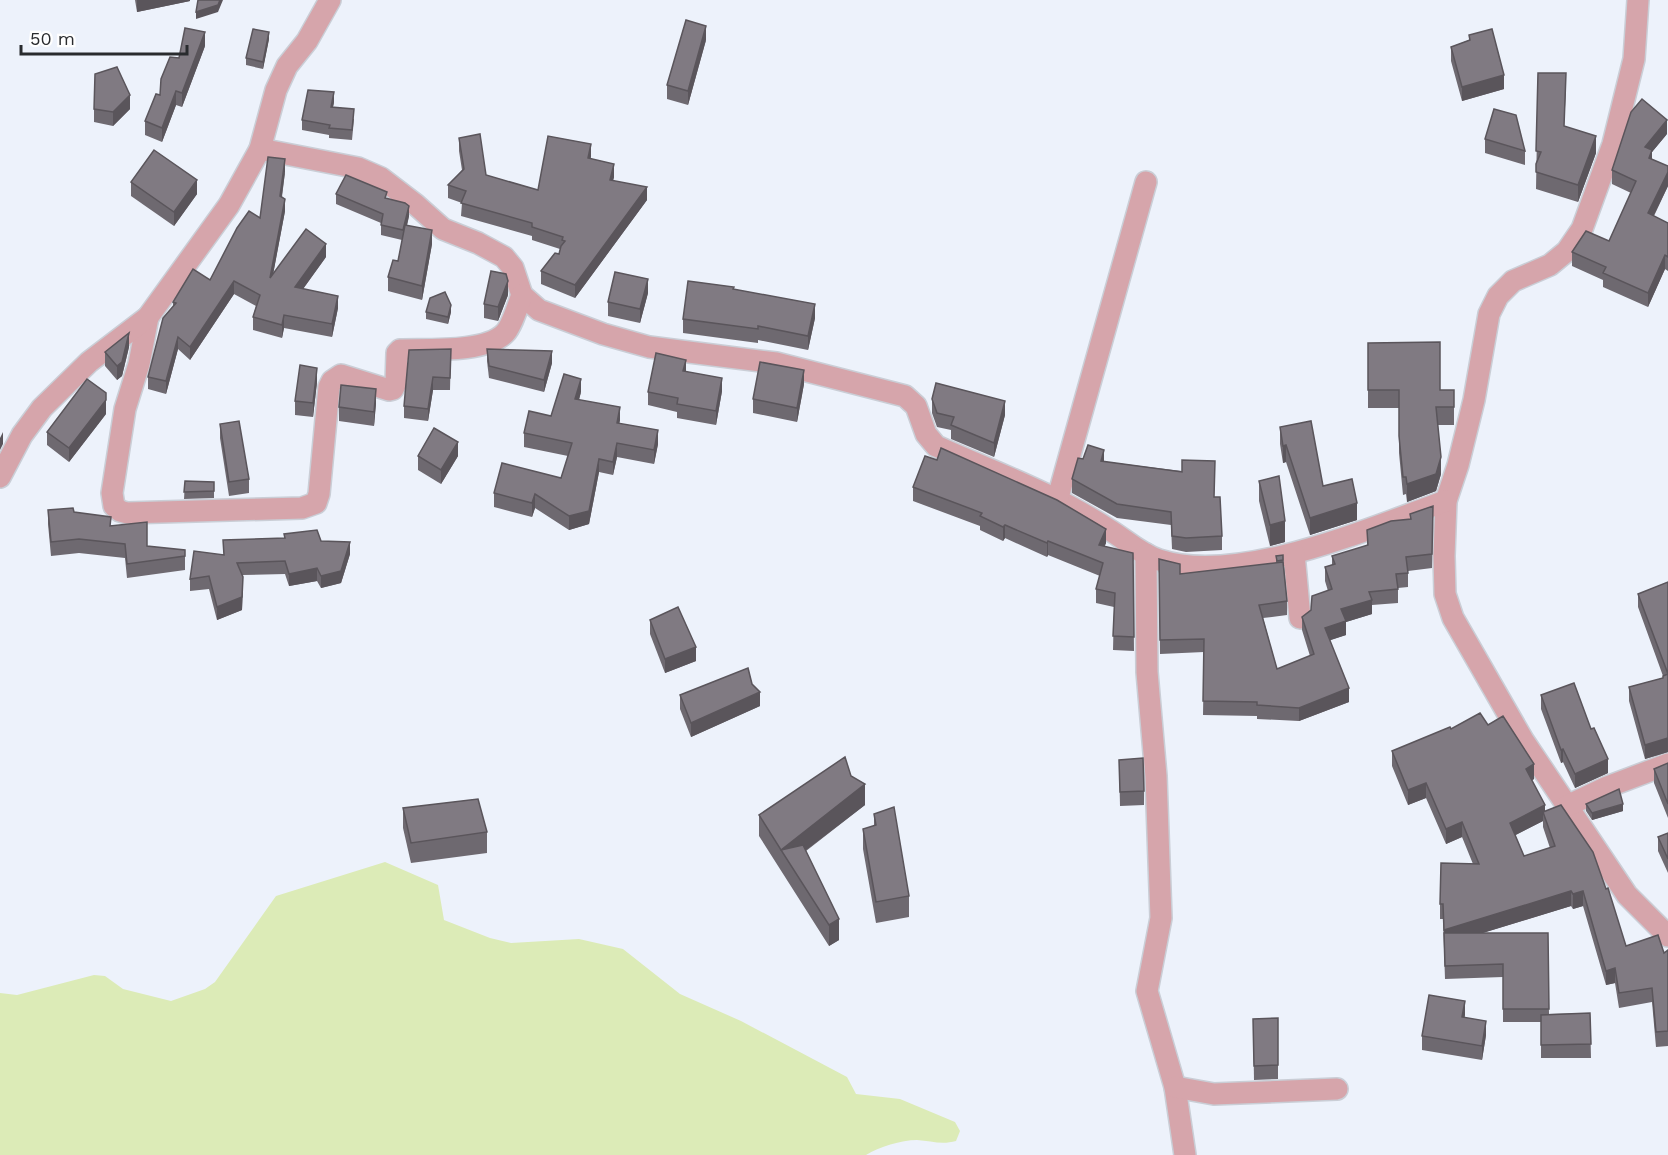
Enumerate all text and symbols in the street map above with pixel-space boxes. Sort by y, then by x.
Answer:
scale bar [21,18,188,56]
text: 50 m [30,28,75,49]

